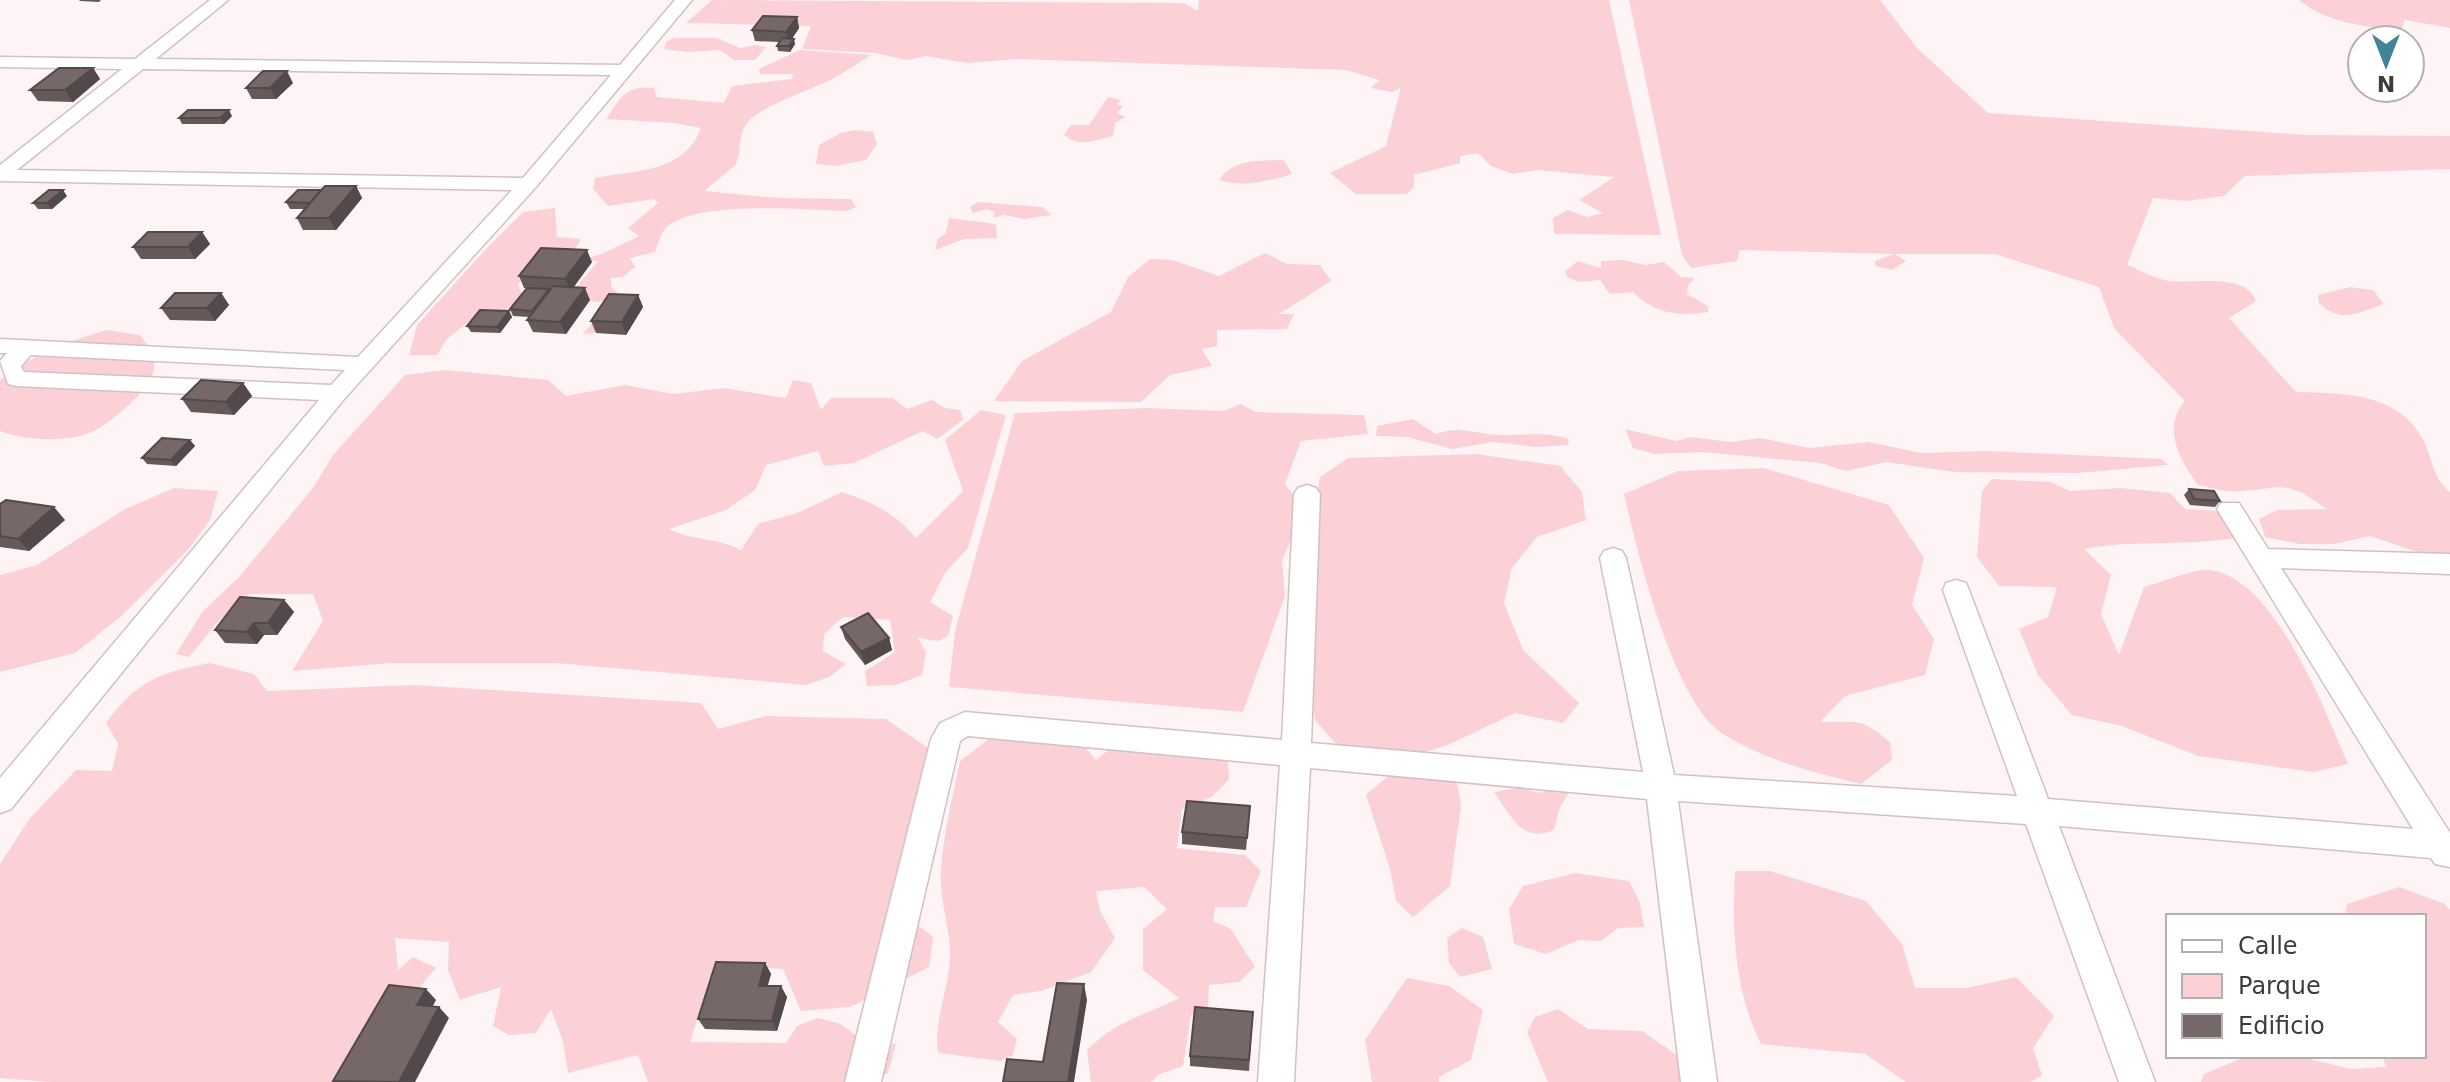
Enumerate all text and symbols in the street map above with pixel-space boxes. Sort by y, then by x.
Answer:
north arrow [2346,24,2426,104]
text: N [2377,71,2395,96]
legend [2166,914,2426,1058]
text: Calle [2238,932,2298,960]
text: Parque [2238,972,2321,1000]
text: Edificio [2238,1012,2325,1040]

